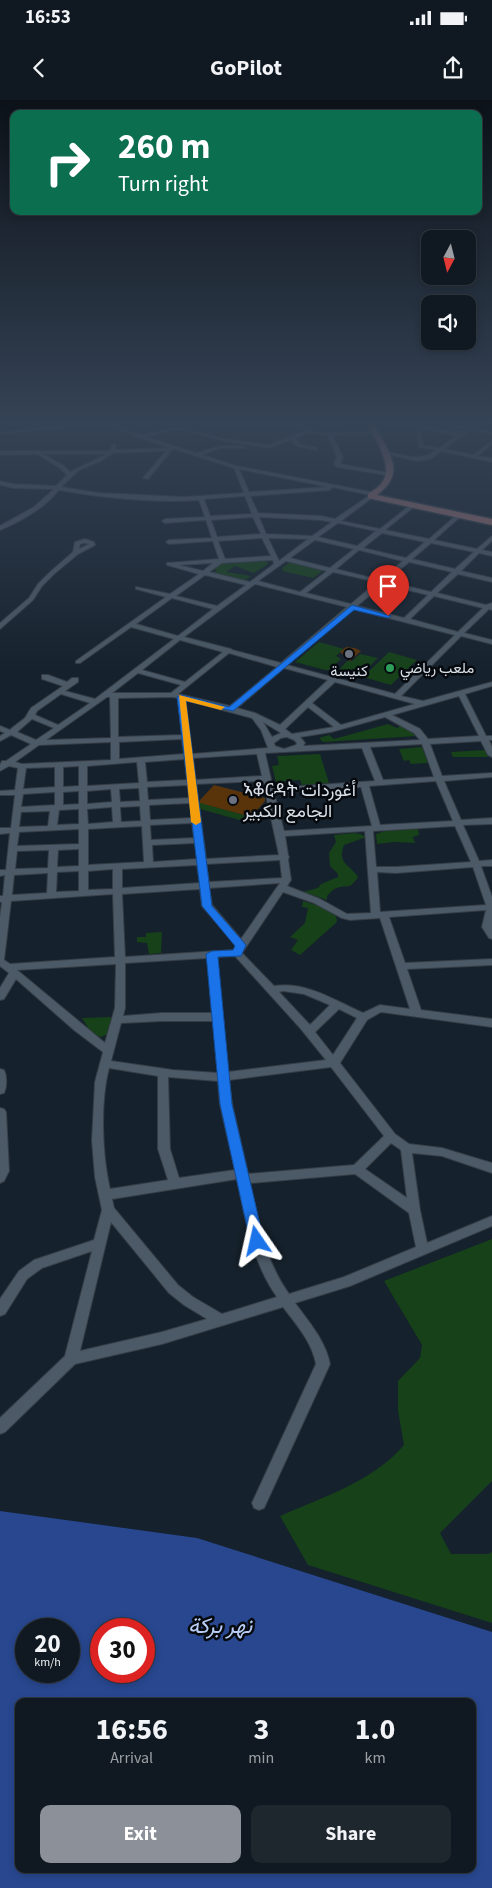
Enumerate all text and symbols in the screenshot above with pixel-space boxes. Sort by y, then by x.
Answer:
text: 16:53 [25,4,71,31]
text: GoPilot [210,52,282,84]
icon: back [25,54,53,82]
icon: share [439,54,467,82]
text: 260 m [118,122,210,172]
icon: right [35,130,100,195]
text: Turn right [118,168,208,200]
north arrow [421,230,476,285]
map controls [421,230,476,350]
button: sound [421,295,476,350]
pin [367,565,409,616]
icon: arrive [374,572,402,600]
marker: كنيسة [343,648,355,660]
place label: ملعب رياضي [400,658,474,681]
place label: كنيسة [330,661,368,682]
marker: ملعب رياضي [384,662,396,674]
place label: ኣቆርዳት أغوردات الجامع الكبير [242,778,356,824]
marker: ኣቆርዳት أغوردات الجامع الكبير [227,794,239,806]
position arrow [230,1214,282,1266]
water label: نهر بركة [188,1610,254,1642]
speed limit sign: 30 [90,1618,155,1683]
text: 20 [34,1626,61,1662]
text: km/h [34,1654,61,1671]
text: 16:56 [95,1708,168,1751]
text: 3 [253,1708,269,1751]
text: 1.0 [355,1708,395,1751]
text: Arrival [110,1747,153,1769]
text: min [248,1747,274,1769]
text: km [365,1747,386,1769]
button: Exit [40,1805,241,1863]
button: Share [251,1805,451,1863]

